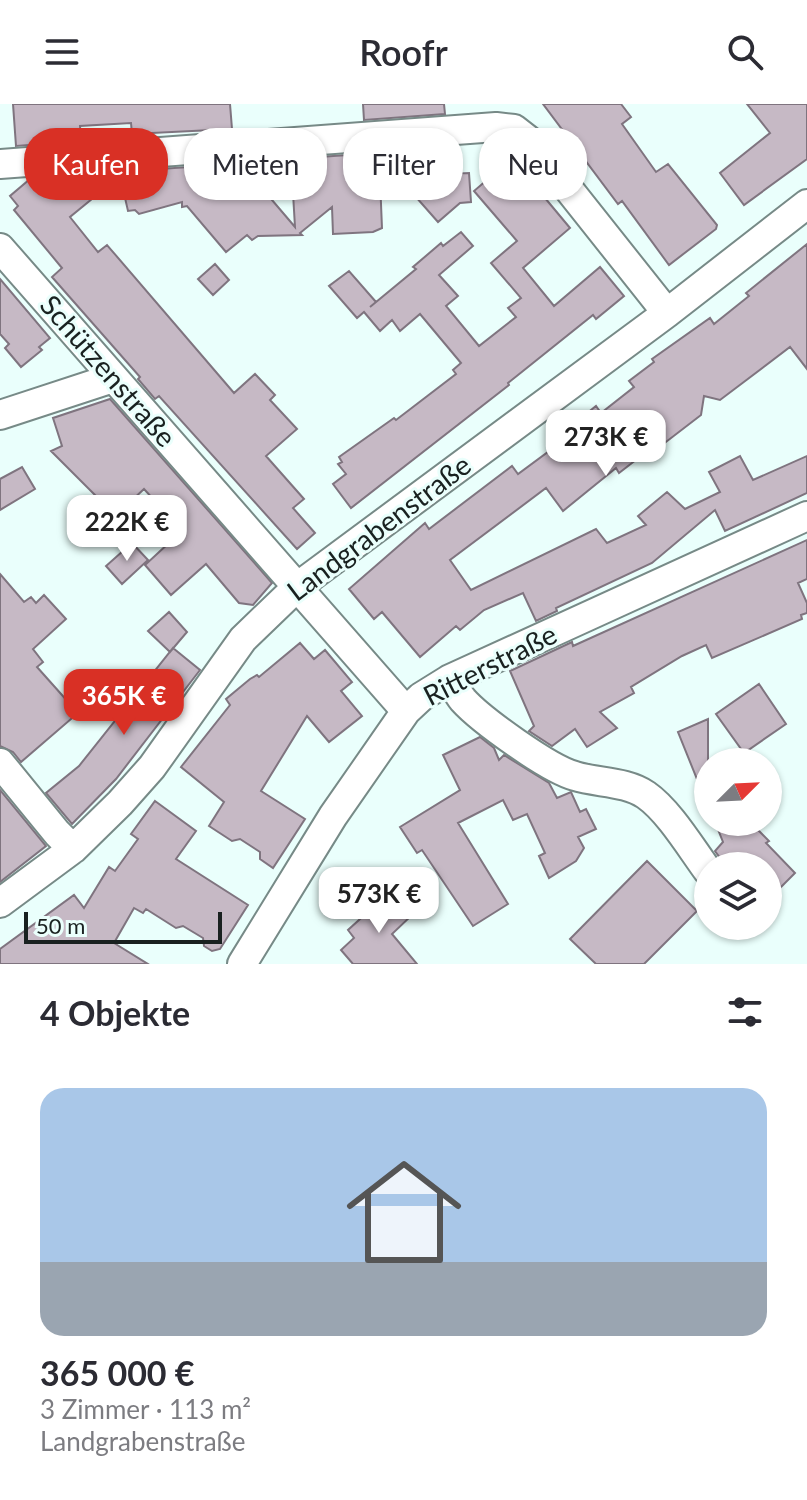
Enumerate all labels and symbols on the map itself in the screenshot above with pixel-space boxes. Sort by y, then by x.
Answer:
street label: Schützenstraße [34,288,184,453]
pin: 273K € [541,410,671,478]
street label: Landgrabenstraße [280,447,477,607]
pin: 222K € [62,495,192,563]
street label: Ritterstraße [417,616,562,712]
pin: 365K € [59,669,189,737]
north arrow [694,748,782,836]
pin: 573K € [314,867,444,935]
scale bar [24,908,222,944]

